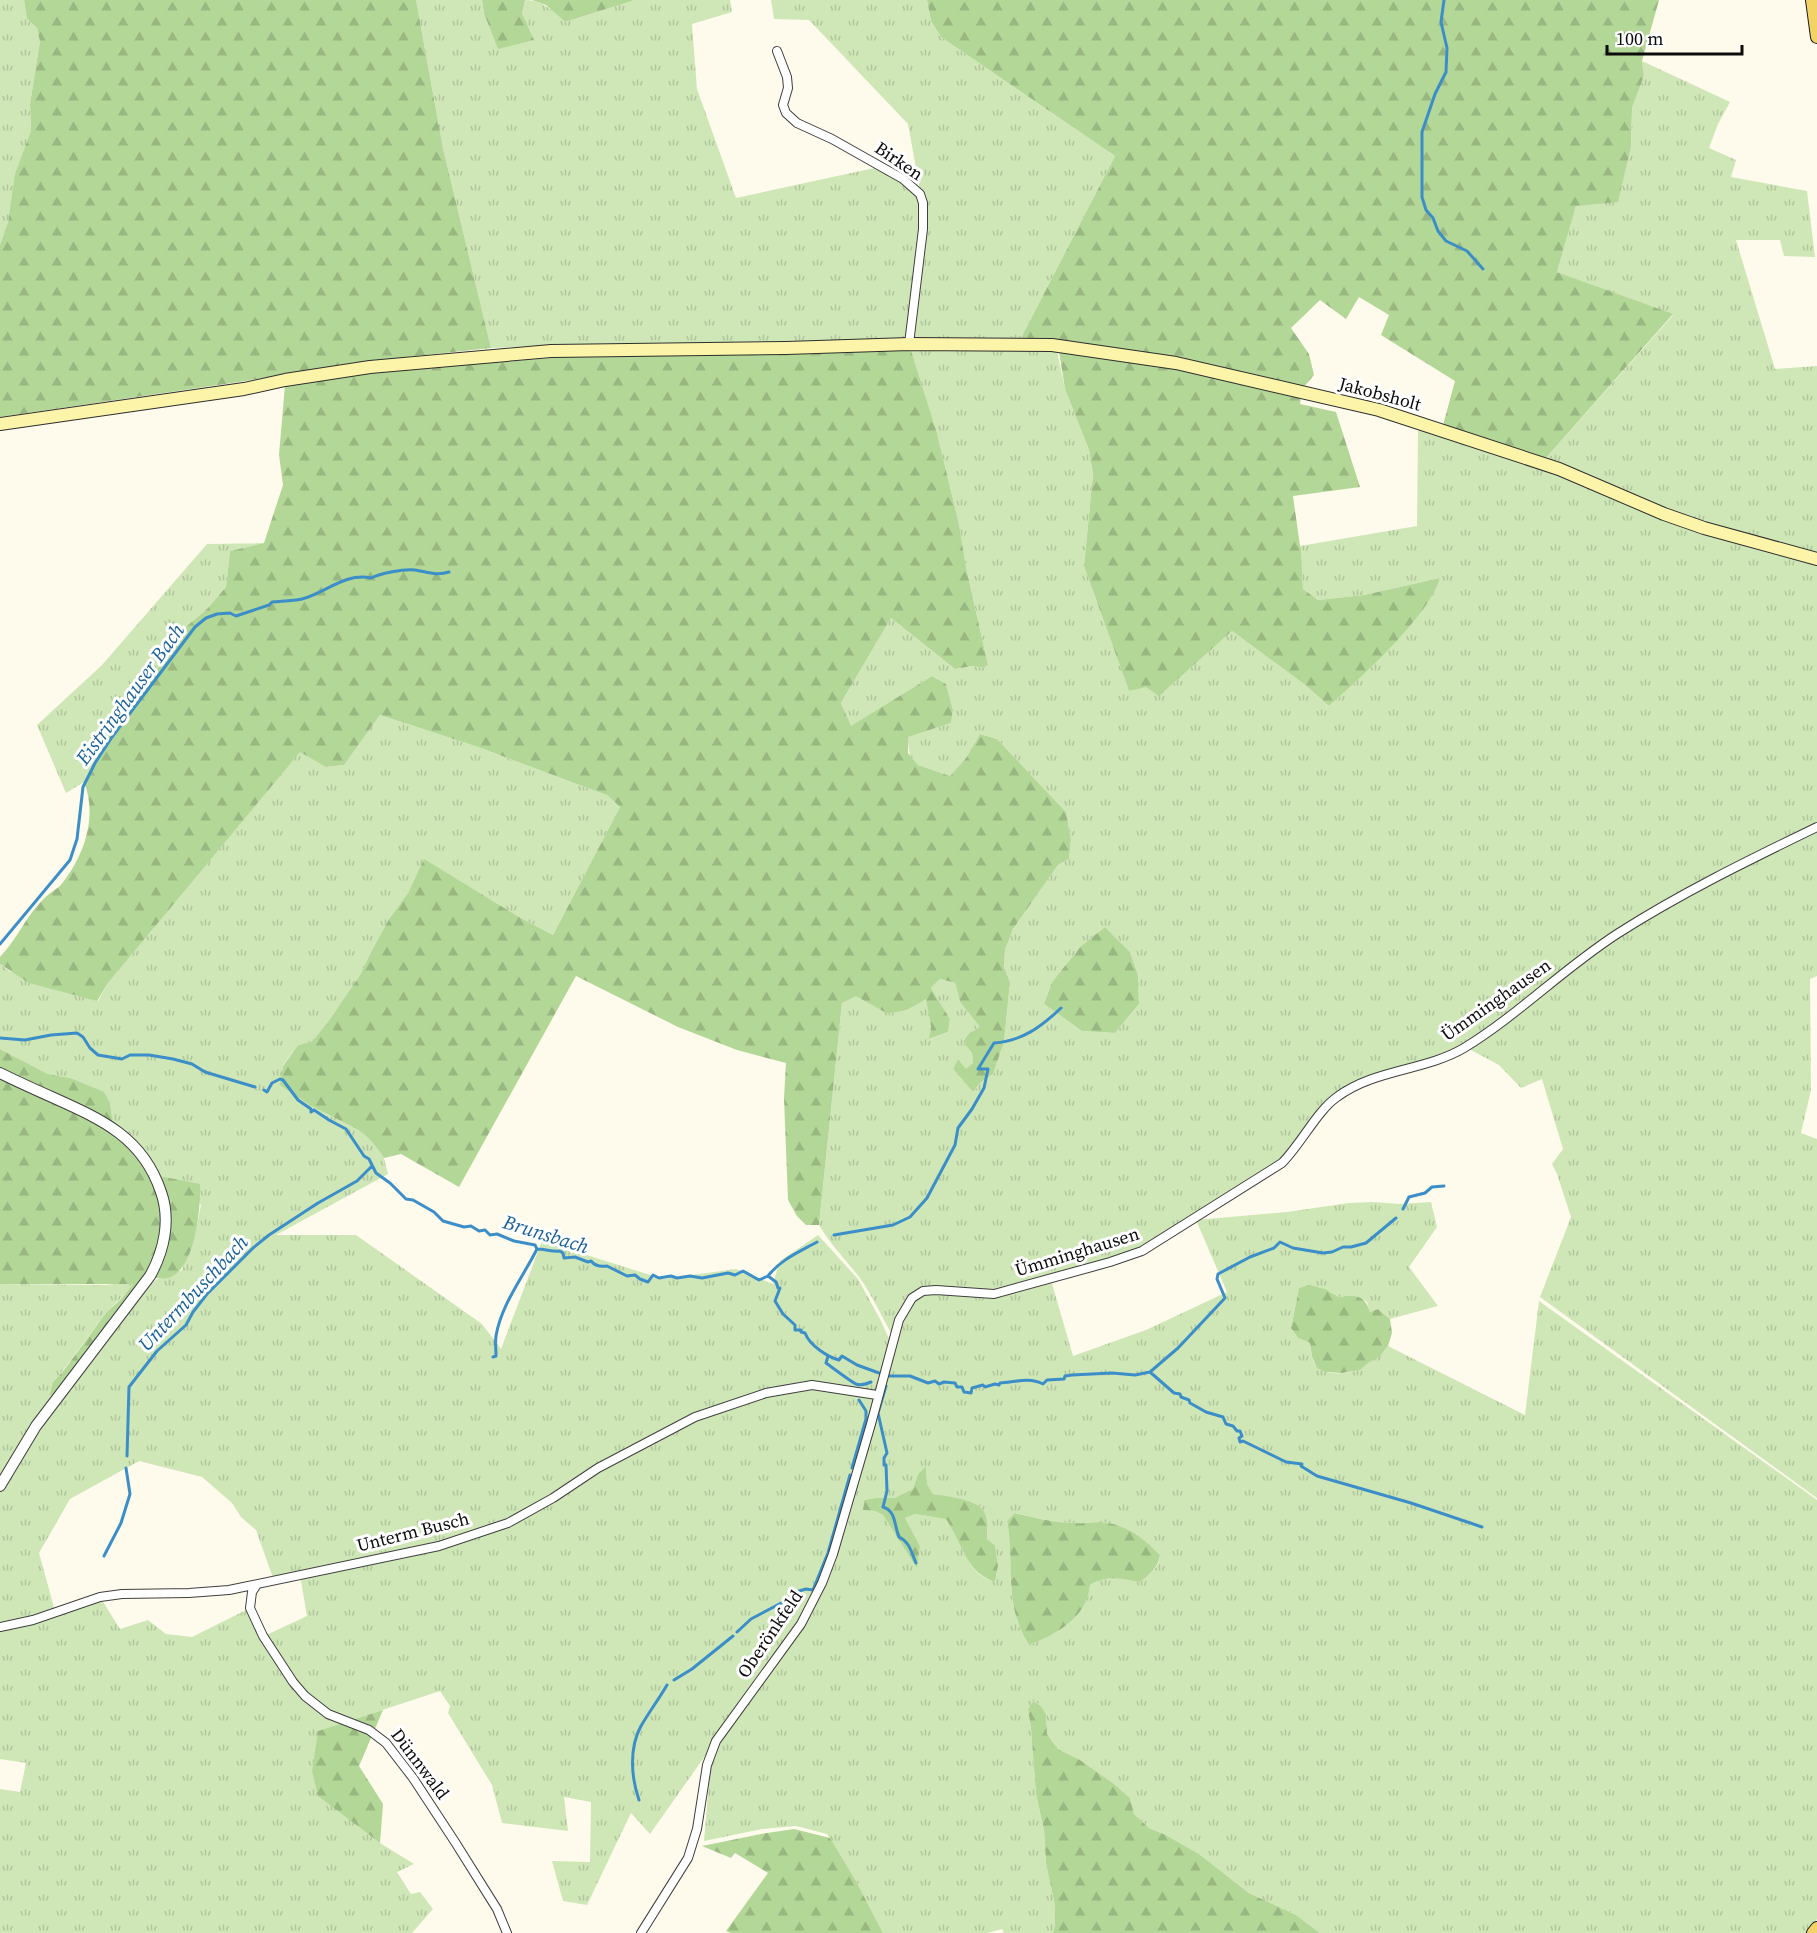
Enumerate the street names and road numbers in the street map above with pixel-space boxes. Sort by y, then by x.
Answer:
street label: Birken [870,135,929,186]
street label: Jakobsholt [1335,370,1424,417]
street label: Ümminghausen [1436,952,1556,1047]
street label: Ümminghausen [1012,1221,1142,1282]
street label: Unterm Busch [354,1505,472,1558]
street label: Oberönkfeld [731,1585,808,1683]
street label: Dünnwald [386,1723,455,1804]

